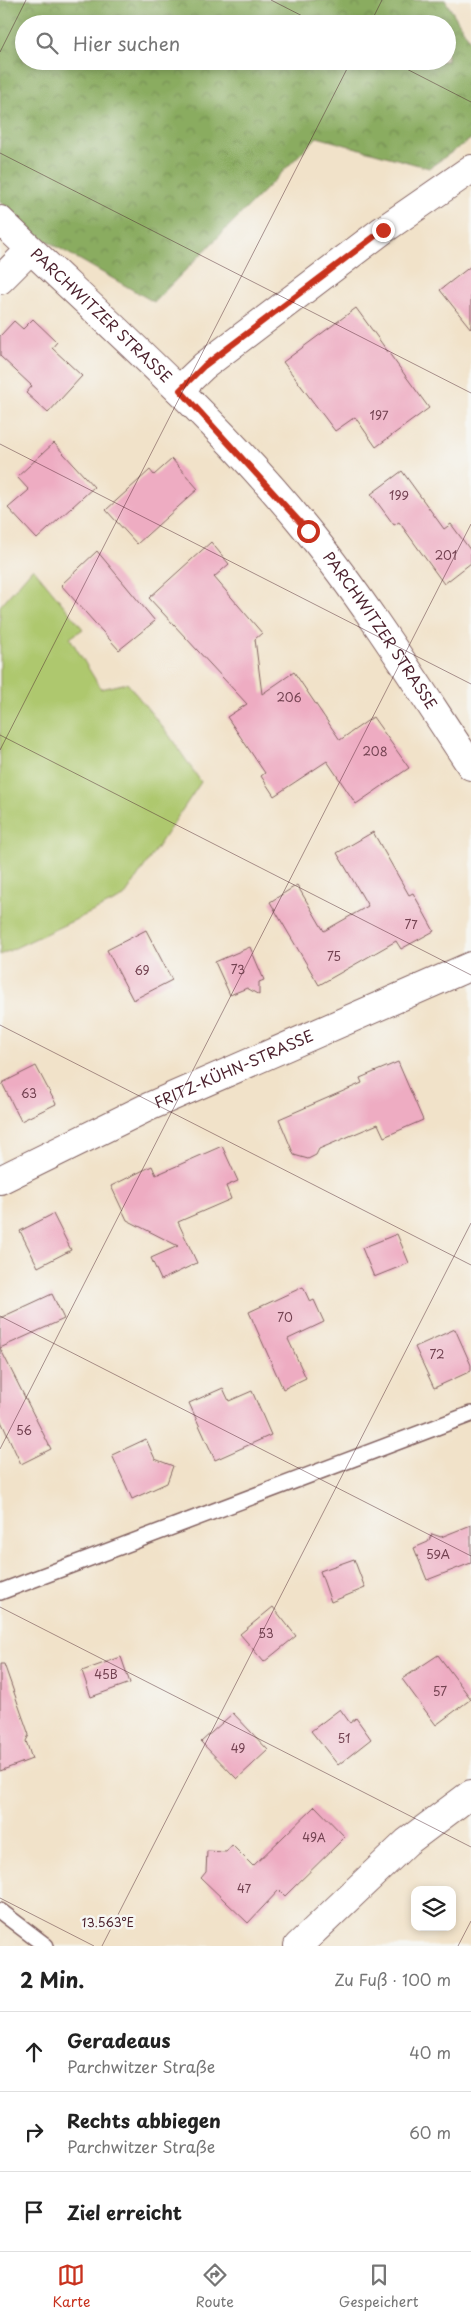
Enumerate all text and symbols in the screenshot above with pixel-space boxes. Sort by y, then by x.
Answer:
search box [15,15,456,70]
icon: search [33,29,61,57]
text: Hier suchen [73,29,180,57]
route end [372,219,395,242]
street label: PARCHWITZER STRASSE [26,242,178,387]
house number: 197 [370,406,389,424]
house number: 199 [389,486,409,504]
route start [297,520,320,543]
street label: PARCHWITZER STRASSE [318,546,444,713]
house number: 201 [435,546,457,564]
house number: 206 [276,688,302,706]
house number: 208 [362,742,388,760]
house number: 77 [404,915,418,933]
house number: 75 [327,947,341,965]
house number: 73 [231,960,245,978]
house number: 69 [134,961,150,979]
street label: FRITZ-KÜHN-STRASSE [150,1023,317,1113]
house number: 63 [21,1084,37,1102]
house number: 70 [277,1308,293,1326]
house number: 72 [429,1345,445,1363]
house number: 56 [16,1421,32,1439]
house number: 59A [426,1545,450,1563]
house number: 53 [258,1624,274,1642]
house number: 45B [94,1665,118,1683]
house number: 57 [433,1682,447,1700]
house number: 51 [338,1729,350,1747]
house number: 49 [231,1739,245,1757]
house number: 49A [302,1828,326,1846]
house number: 47 [237,1879,252,1897]
map controls [411,1886,456,1931]
button: layers [411,1886,456,1931]
text: 13.563°E [82,1913,134,1931]
text: 2 Min. [20,1963,84,1995]
text: Zu Fuß · 100 m [334,1967,451,1991]
text: Geradeaus [67,2026,171,2054]
icon: ahead [20,2038,48,2066]
text: 40 m [409,2040,451,2064]
text: Parchwitzer Straße [67,2054,215,2078]
text: Rechts abbiegen [67,2106,221,2134]
icon: right [20,2118,48,2146]
text: 60 m [409,2120,451,2144]
text: Parchwitzer Straße [67,2134,215,2158]
icon: arrive [20,2198,48,2226]
text: Ziel erreicht [67,2198,182,2226]
tab: Karte [53,2261,90,2312]
tab: Route [195,2261,234,2312]
tab: Gespeichert [339,2261,418,2312]

